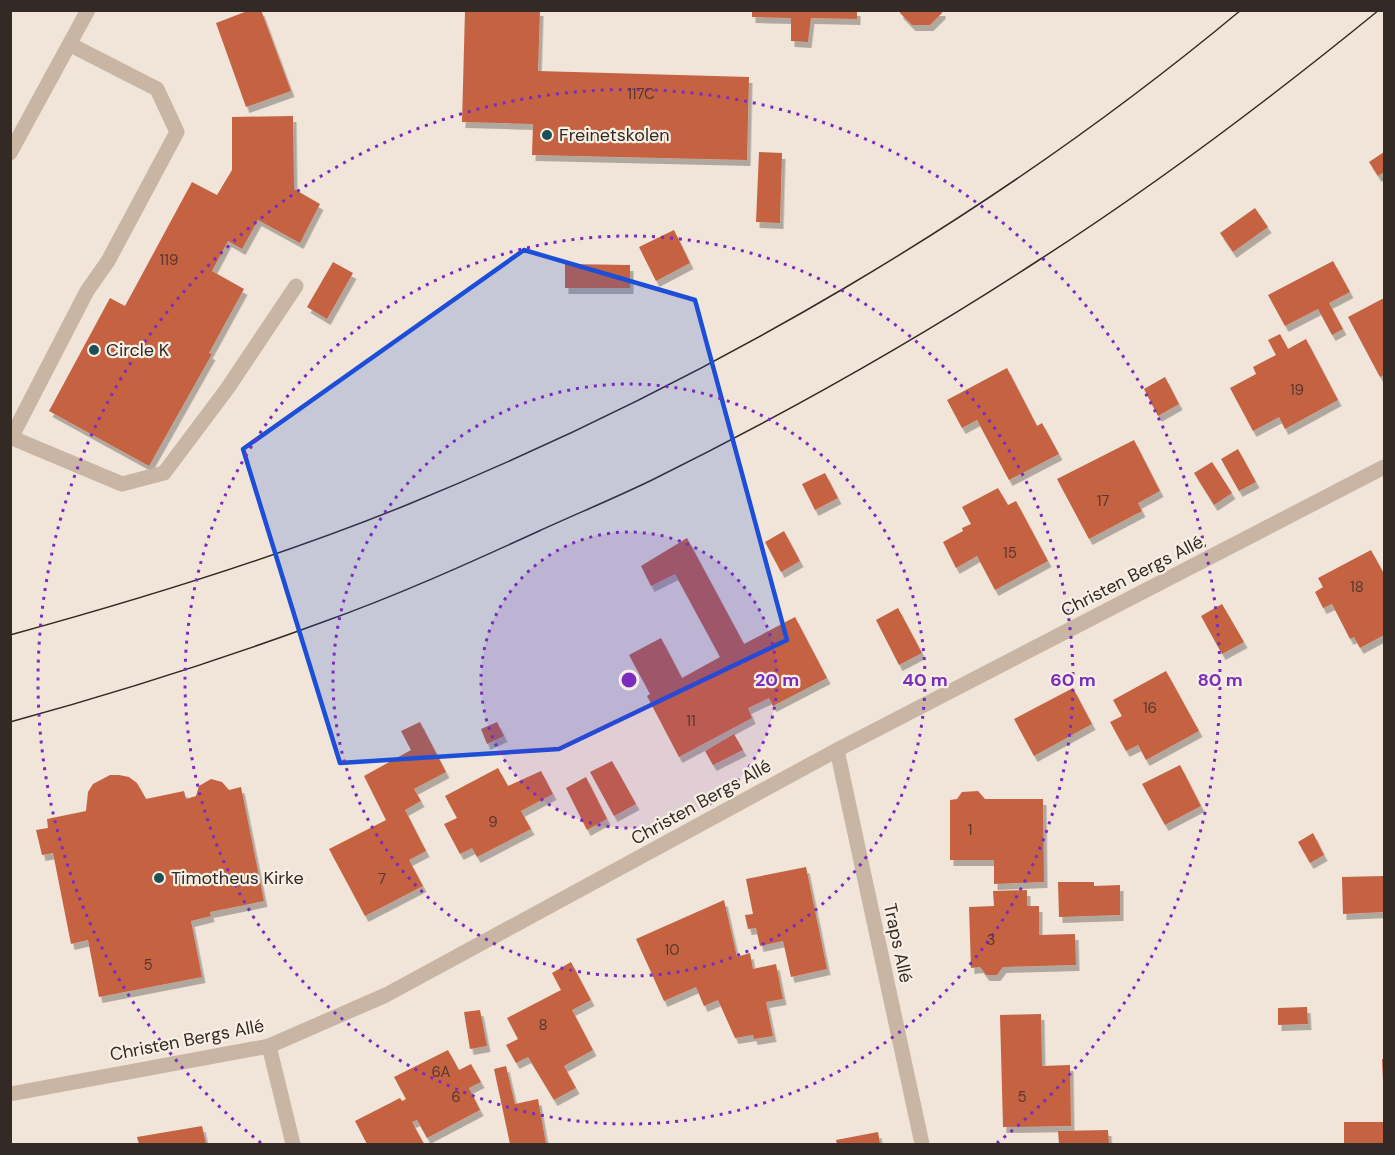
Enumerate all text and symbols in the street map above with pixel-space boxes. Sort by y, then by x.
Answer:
house number: 117C [627,84,655,104]
place label: Freinetskolen [559,123,670,147]
marker: Freinetskolen [540,128,554,142]
house number: 119 [160,250,178,270]
place label: Circle K [106,338,170,362]
marker: Circle K [87,343,101,357]
house number: 19 [1290,380,1304,400]
house number: 17 [1097,491,1109,511]
street label: Christen Bergs Allé [1057,530,1207,622]
house number: 15 [1003,543,1017,563]
house number: 18 [1350,577,1364,597]
text: 20 m [755,668,799,692]
text: 40 m [902,668,948,692]
text: 60 m [1050,668,1096,692]
text: 80 m [1197,668,1243,692]
centre of rings [619,670,639,690]
house number: 16 [1143,698,1157,718]
house number: 11 [686,711,696,731]
street label: Christen Bergs Allé [627,754,775,850]
house number: 9 [488,812,498,832]
house number: 1 [968,820,972,840]
place label: Timotheus Kirke [171,866,304,890]
house number: 7 [378,869,386,889]
marker: Timotheus Kirke [152,871,166,885]
street label: Traps Allé [878,901,918,985]
house number: 3 [987,930,995,950]
house number: 10 [665,940,679,960]
house number: 5 [143,955,153,975]
street label: Christen Bergs Allé [108,1013,266,1067]
house number: 8 [538,1015,548,1035]
house number: 6A [432,1062,450,1082]
house number: 6 [451,1087,461,1107]
house number: 5 [1017,1087,1027,1107]

